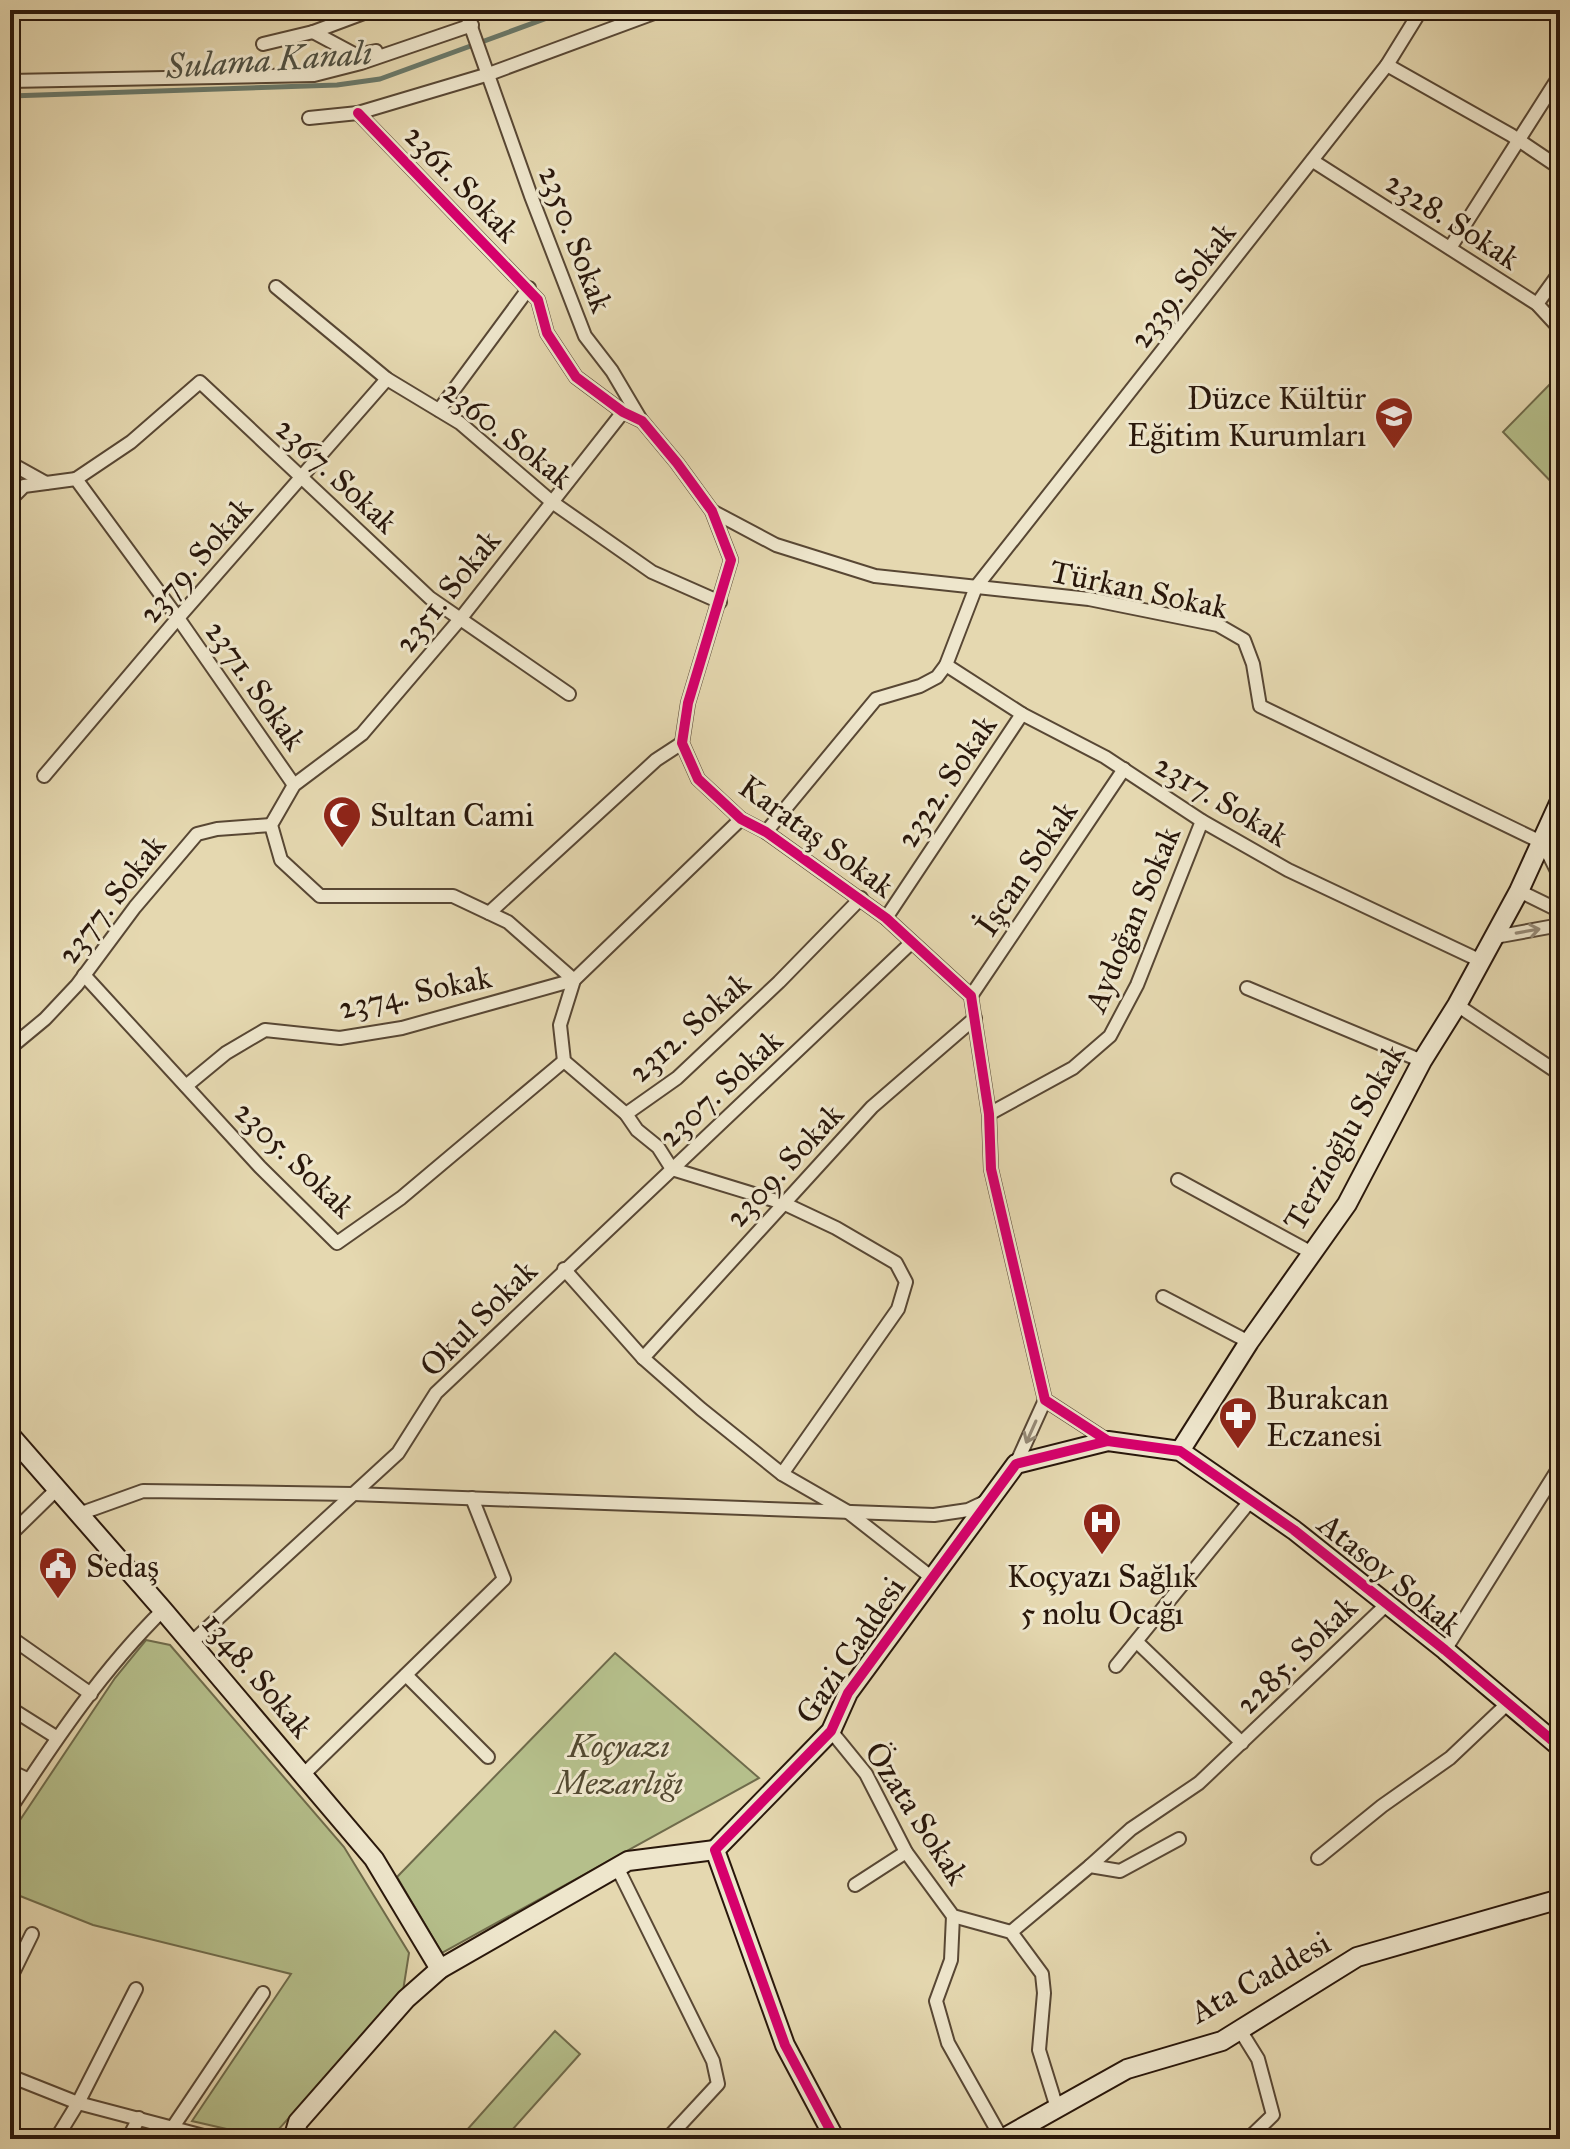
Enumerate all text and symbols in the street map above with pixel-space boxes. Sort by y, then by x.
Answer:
water label: Sulama Kanalı [163,32,374,87]
street label: 2361. Sokak [396,116,527,251]
street label: 2350. Sokak [530,161,621,318]
street label: 2328. Sokak [1378,162,1528,278]
street label: 2339. Sokak [1121,214,1244,356]
street label: 2360. Sokak [435,371,581,498]
place label: Düzce Kültür Eğitim Kurumları [1127,379,1366,455]
school or university icon: Düzce Kültür Eğitim Kurumları [1373,395,1415,450]
street label: 2367. Sokak [267,409,406,542]
street label: 2379. Sokak [130,489,261,631]
street label: 2351. Sokak [386,522,509,661]
street label: Türkan Sokak [1046,552,1232,627]
street label: 2371. Sokak [197,613,315,758]
street label: 2322. Sokak [888,707,1005,855]
street label: 2317. Sokak [1148,745,1296,856]
street label: Karataş Sokak [731,767,902,906]
street label: İşcan Sokak [967,793,1086,943]
mosque icon: Sultan Cami [321,794,363,849]
place label: Sultan Cami [370,796,534,835]
street label: Aydoğan Sokak [1075,820,1189,1020]
street label: 2377. Sokak [49,827,174,972]
one-way arrow [1514,923,1540,938]
street label: 2374. Sokak [335,957,495,1028]
street label: 2312. Sokak [620,964,758,1091]
street label: 2307. Sokak [650,1021,791,1156]
street label: Terzioğlu Sokak [1275,1037,1414,1238]
street label: 2305. Sokak [226,1092,363,1227]
street label: 2309. Sokak [717,1095,852,1236]
street label: Okul Sokak [412,1252,545,1385]
place label: Burakcan Eczanesi [1266,1379,1389,1455]
pharmacy icon: Burakcan Eczanesi [1217,1395,1259,1450]
one-way arrow [1022,1419,1037,1444]
hospital icon: Koçyazı Sağlık 5 nolu Ocağı [1081,1501,1123,1556]
street label: Atasoy Sokak [1308,1503,1470,1644]
public building icon: Sedaş [37,1545,79,1600]
place label: Sedaş [86,1547,159,1586]
place label: Koçyazı Sağlık 5 nolu Ocağı [1007,1557,1197,1633]
street label: Gazi Caddesi [787,1569,914,1731]
street label: 2285. Sokak [1227,1588,1365,1723]
street label: 1348. Sokak [194,1605,321,1746]
park label: Koçyazı Mezarlığı [552,1727,683,1803]
street label: Özata Sokak [856,1735,977,1892]
street label: Ata Caddesi [1182,1923,1337,2033]

